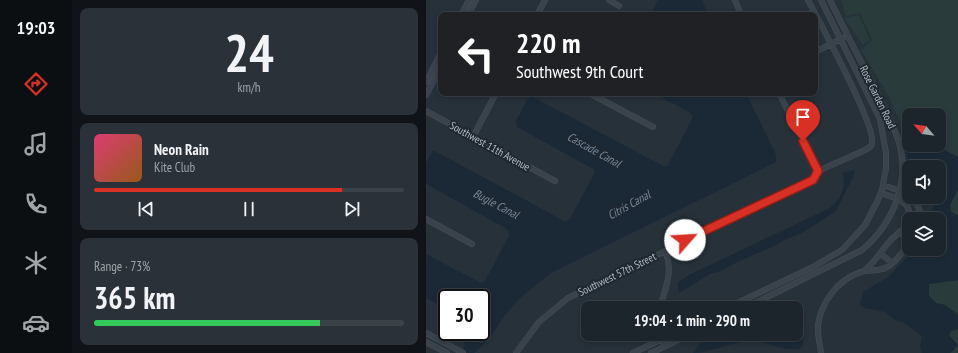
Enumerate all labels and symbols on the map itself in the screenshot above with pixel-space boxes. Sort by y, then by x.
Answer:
street label: Rose Garden Road [857,63,899,131]
pin [786,100,820,141]
north arrow [902,108,946,152]
street label: Southwest 11th Avenue [447,118,533,174]
water label: Cascade Canal [565,129,625,171]
water label: Bugle Canal [471,185,523,222]
water label: Citris Canal [605,186,654,222]
position arrow [664,219,706,261]
street label: Southwest 57th Street [576,249,658,299]
speed limit sign: 30 [438,289,490,341]

